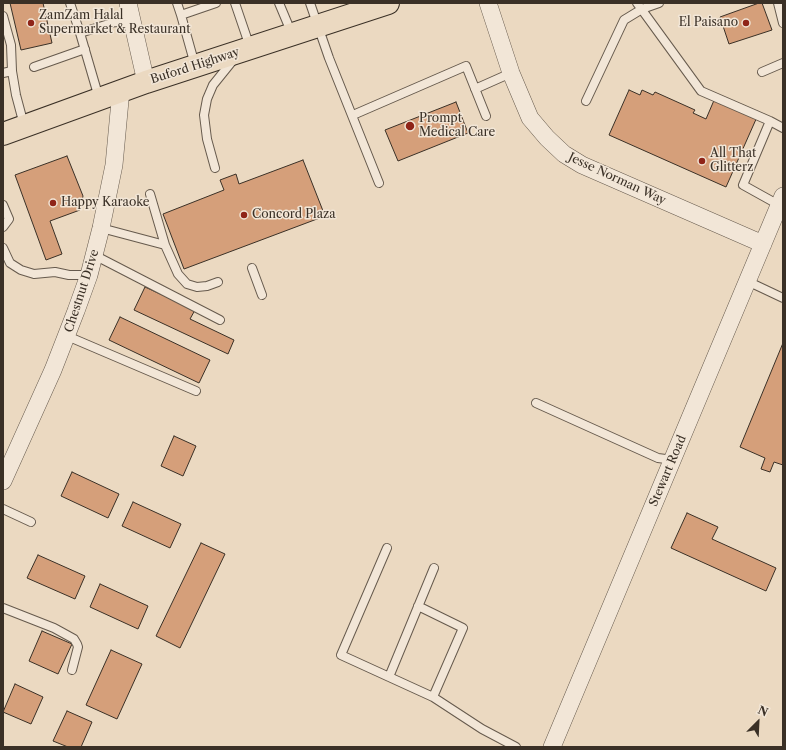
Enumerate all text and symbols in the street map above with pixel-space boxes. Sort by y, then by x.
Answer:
place label: ZamZam Halal Supermarket & Restaurant [39,9,190,37]
place label: El Paisano [679,16,738,30]
marker: ZamZam Halal Supermarket & Restaurant [26,18,36,28]
marker: El Paisano [741,18,751,28]
street label: Buford Highway [149,45,241,87]
place label: Prompt Medical Care [419,112,495,140]
marker: Prompt Medical Care [404,120,416,132]
place label: All That Glitterz [710,147,756,175]
street label: Jesse Norman Way [566,150,668,208]
marker: All That Glitterz [697,156,707,166]
place label: Happy Karaoke [61,196,149,210]
marker: Happy Karaoke [48,198,58,208]
place label: Concord Plaza [252,208,336,222]
marker: Concord Plaza [239,210,249,220]
street label: Chestnut Drive [62,248,102,334]
street label: Stewart Road [647,433,689,509]
north arrow [738,702,778,742]
text: N [756,703,770,719]

